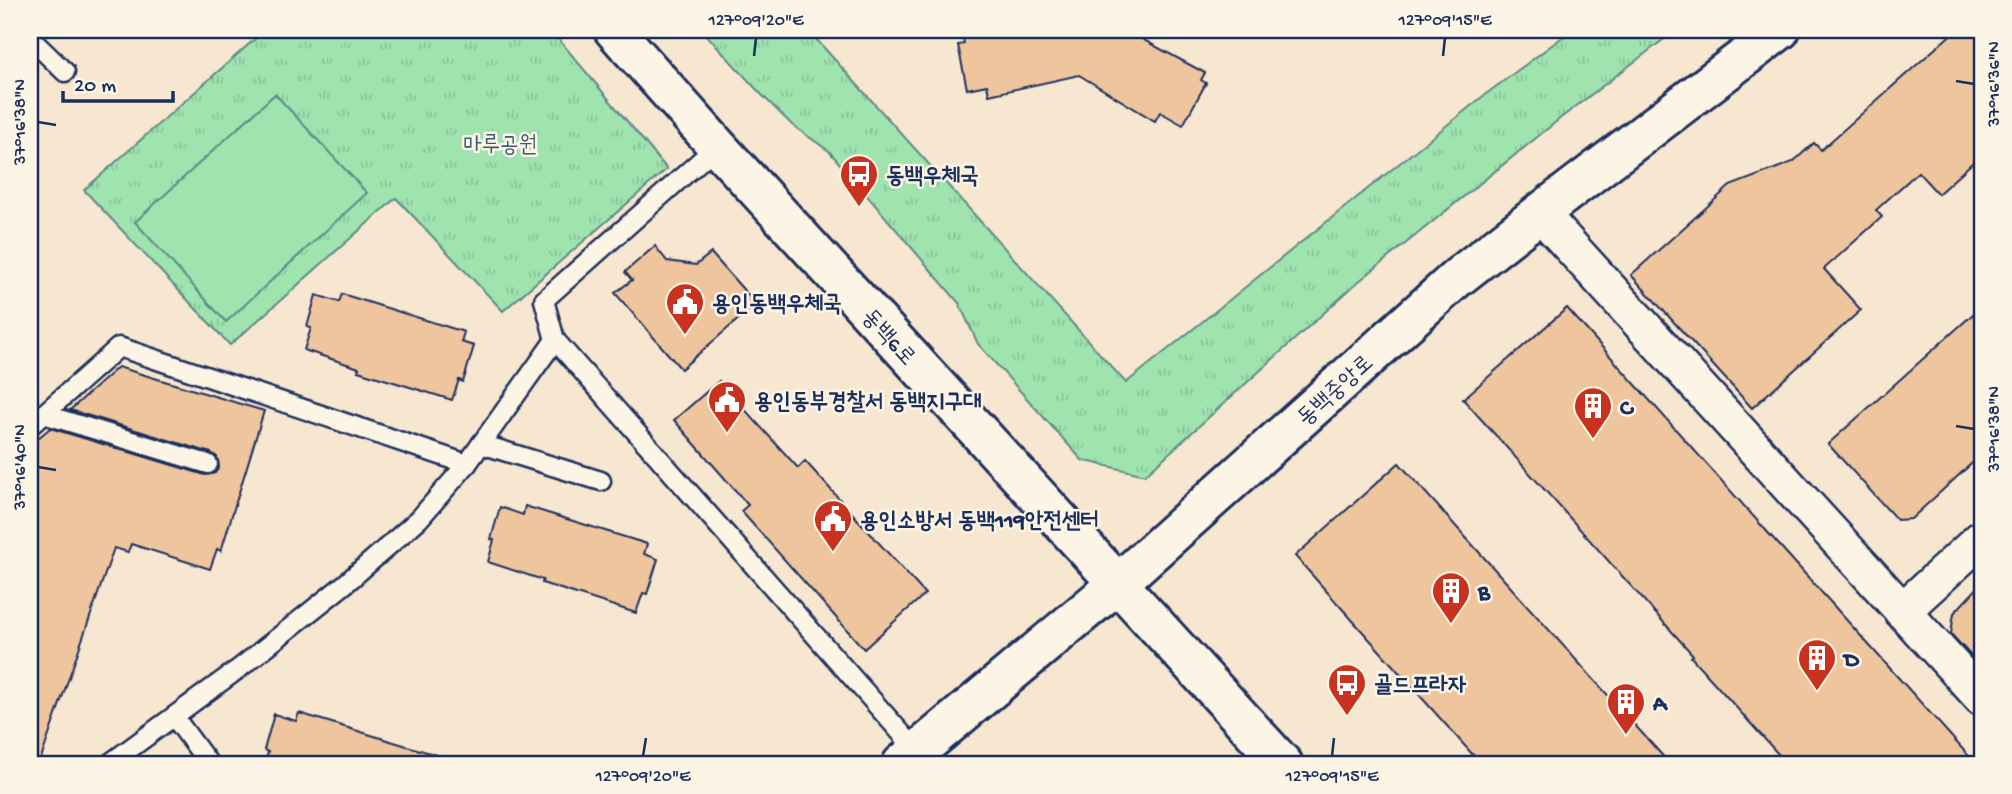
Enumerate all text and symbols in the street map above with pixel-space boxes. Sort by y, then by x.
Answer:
text: 127°09'20"E [707,11,804,32]
text: 127°09'15"E [1398,11,1492,32]
text: 37°16'36"N [1985,41,2006,128]
scale bar [63,60,173,104]
text: 20 m [74,75,116,100]
text: 37°16'38"N [11,79,32,166]
park label: 마루공원 [463,133,537,160]
bus stop icon: 동백우체국 [838,153,880,208]
place label: 동백우체국 [886,164,979,191]
public building icon: 용인동백우체국 [664,281,706,336]
place label: 용인동백우체국 [712,292,842,319]
street label: 동백6로 [855,304,920,372]
street label: 동백중앙로 [1293,351,1380,433]
public building icon: 용인동부경찰서 동백지구대 [706,379,748,434]
building icon: C [1572,385,1614,440]
text: 37°16'38"N [1985,386,2006,473]
place label: 용인동부경찰서 동백지구대 [754,390,982,417]
place label: C [1620,396,1635,423]
text: 37°16'40"N [11,424,32,511]
public building icon: 용인소방서 동백119안전센터 [812,498,854,553]
place label: 용인소방서 동백119안전센터 [860,509,1099,536]
building icon: B [1430,570,1472,625]
place label: B [1477,581,1491,608]
building icon: D [1796,637,1838,692]
place label: D [1842,648,1860,675]
bus stop icon: 골드프라자 [1326,662,1368,717]
place label: 골드프라자 [1374,673,1467,700]
building icon: A [1605,681,1647,736]
place label: A [1652,692,1668,719]
text: 127°09'20"E [594,767,691,788]
text: 127°09'15"E [1285,767,1379,788]

